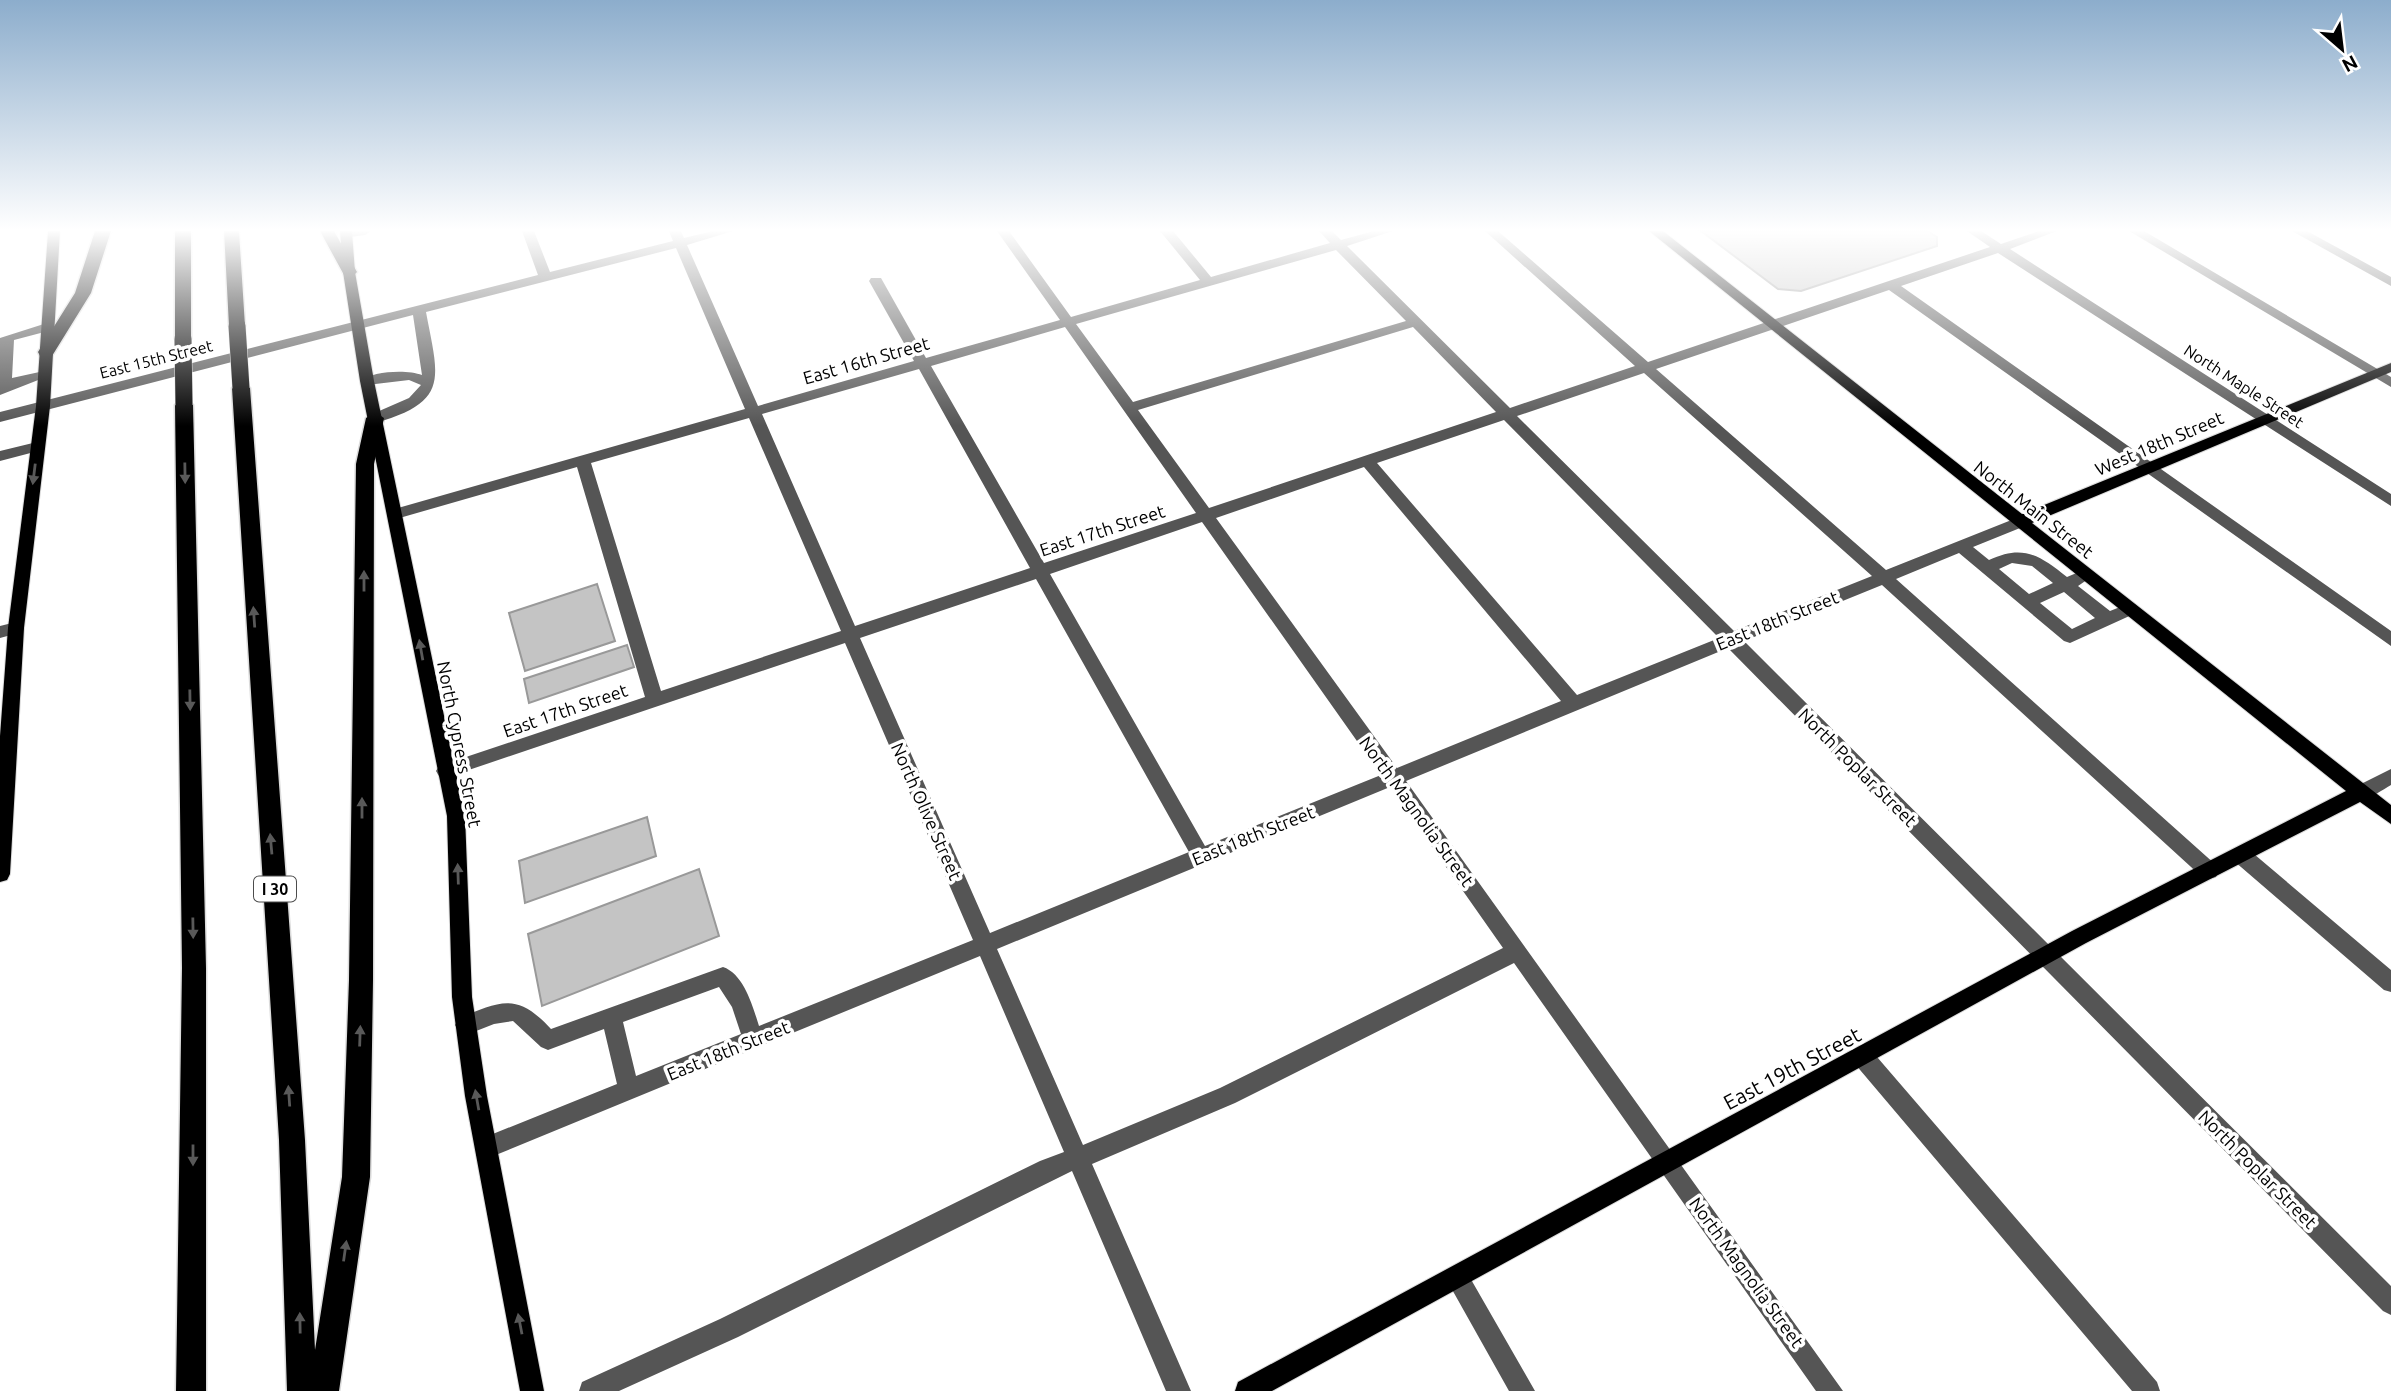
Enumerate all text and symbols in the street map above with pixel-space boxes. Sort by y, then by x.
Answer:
north arrow [2307,14,2377,84]
text: N [2339,51,2361,77]
street label: East 16th Street [801,332,931,388]
street label: East 15th Street [98,336,215,382]
street label: North Maple Street [2181,341,2308,432]
street label: West 18th Street [2092,407,2226,479]
street label: North Main Street [1970,456,2098,562]
one-way arrow [180,462,191,484]
one-way arrow [28,463,39,485]
street label: East 17th Street [1037,500,1167,560]
one-way arrow [358,569,370,591]
street label: East 18th Street [1713,586,1841,654]
one-way arrow [248,606,259,628]
one-way arrow [415,639,426,661]
street label: North Cypress Street [434,659,486,829]
street label: East 17th Street [500,679,630,741]
one-way arrow [184,690,196,712]
street label: North Poplar Street [1795,704,1921,830]
street label: North Magnolia Street [1356,732,1478,890]
street label: North Olive Street [888,739,966,883]
one-way arrow [356,797,368,819]
street label: East 18th Street [1189,801,1317,869]
one-way arrow [265,833,276,855]
one-way arrow [452,863,463,885]
road number: I 30 [254,876,296,902]
one-way arrow [188,917,199,939]
street label: East 18th Street [664,1016,792,1084]
street label: East 19th Street [1719,1022,1865,1114]
one-way arrow [354,1024,365,1046]
one-way arrow [283,1084,294,1106]
one-way arrow [472,1089,483,1111]
street label: North Poplar Street [2195,1106,2321,1232]
one-way arrow [187,1145,199,1167]
street label: North Magnolia Street [1686,1193,1808,1351]
one-way arrow [340,1240,351,1262]
one-way arrow [295,1312,306,1334]
one-way arrow [514,1313,525,1335]

